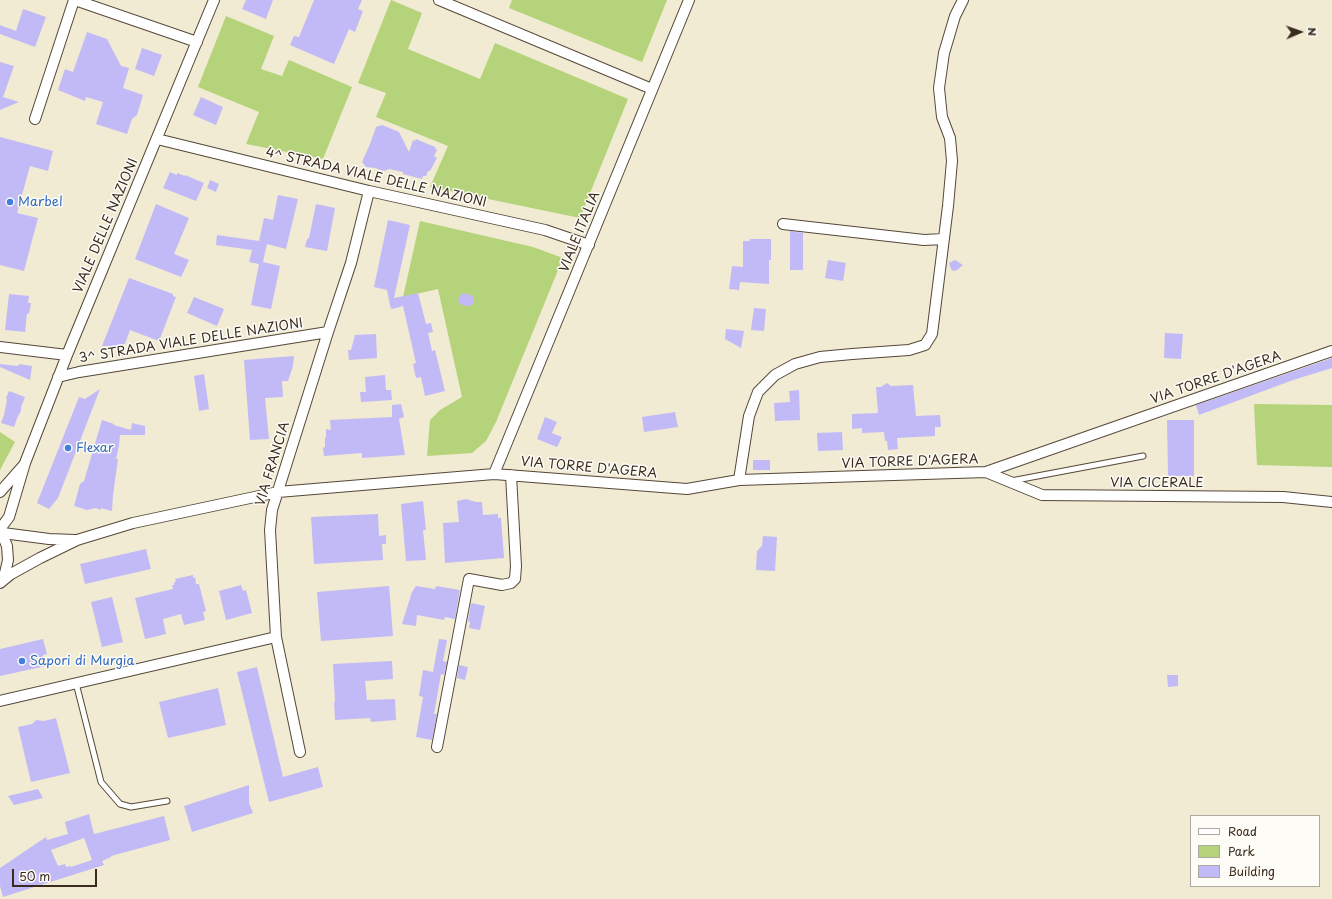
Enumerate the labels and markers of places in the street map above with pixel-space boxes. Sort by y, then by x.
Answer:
place label: Marbel [18,194,63,210]
marker: Marbel [5,197,15,207]
place label: Flexar [76,440,114,456]
marker: Flexar [63,443,73,453]
place label: Sapori di Murgia [30,653,134,669]
marker: Sapori di Murgia [17,656,27,666]

